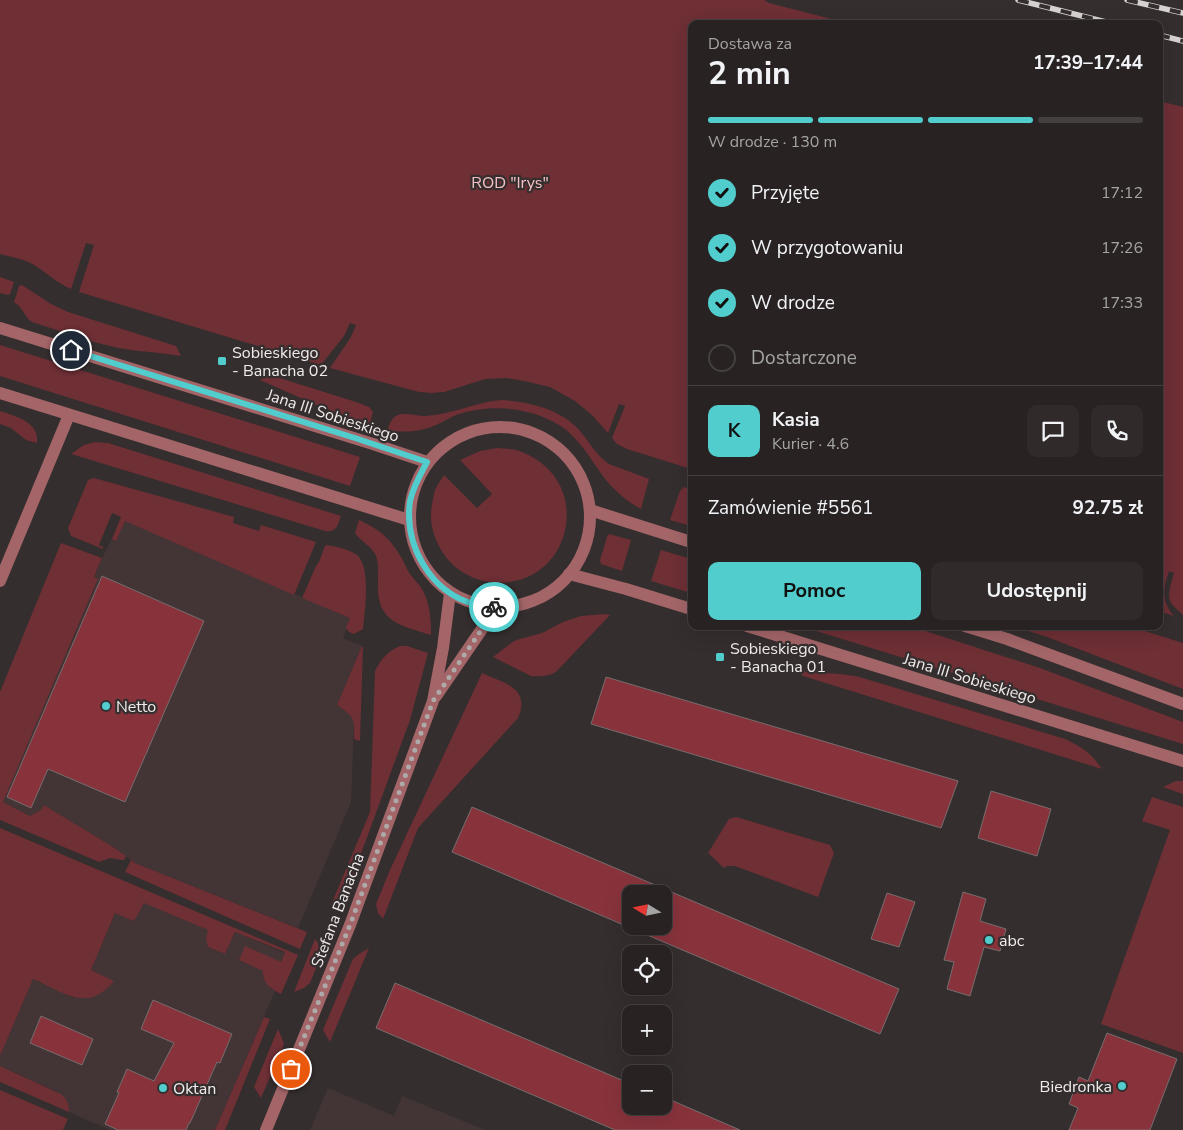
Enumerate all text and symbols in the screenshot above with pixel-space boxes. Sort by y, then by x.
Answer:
text: Dostawa za [708,33,792,55]
text: 17:39–17:44 [1033,50,1143,76]
text: 2 min [708,52,791,95]
text: W drodze · 130 m [708,131,837,153]
park label: ROD "Irys" [471,172,549,194]
icon: check [708,179,736,207]
text: Przyjęte [751,180,819,206]
text: 17:12 [1101,182,1143,204]
icon: check [708,234,736,262]
text: W przygotowaniu [751,235,903,261]
text: 17:26 [1101,237,1143,259]
icon: check [708,289,736,317]
text: W drodze [751,290,835,316]
text: 17:33 [1101,292,1143,314]
pin [50,329,92,371]
icon: home [57,336,85,364]
place label: Sobieskiego - Banacha 02 [232,342,328,382]
text: Dostarczone [751,345,857,371]
marker: Sobieskiego - Banacha 02 [216,355,228,367]
street label: Jana III Sobieskiego [263,384,402,448]
button: chat [1027,405,1079,457]
button: phone [1091,405,1143,457]
text: Kasia [772,407,820,433]
text: K [728,418,740,444]
text: Kurier · 4.6 [772,433,849,455]
text: Zamówienie #5561 [708,495,873,521]
text: 92.75 zł [1072,495,1143,521]
button: Pomoc [708,562,921,620]
button: Udostępnij [931,562,1143,620]
courier [469,582,519,632]
icon: bike [480,593,508,621]
place label: Sobieskiego - Banacha 01 [730,638,826,678]
street label: Jana III Sobieskiego [899,648,1039,710]
marker: Sobieskiego - Banacha 01 [714,651,726,663]
place label: Netto [116,696,156,718]
marker: Netto [100,700,112,712]
street label: Stefana Banacha [306,850,370,971]
north arrow [622,885,672,935]
map controls [622,885,672,1115]
place label: abc [999,930,1025,952]
marker: abc [983,934,995,946]
button: locate [622,945,672,995]
button: + [622,1005,672,1055]
pin [270,1048,312,1090]
icon: bag [277,1055,305,1083]
button: − [622,1065,672,1115]
place label: Biedronka [1040,1076,1112,1098]
place label: Oktan [173,1078,216,1100]
marker: Biedronka [1116,1080,1128,1092]
marker: Oktan [157,1082,169,1094]

